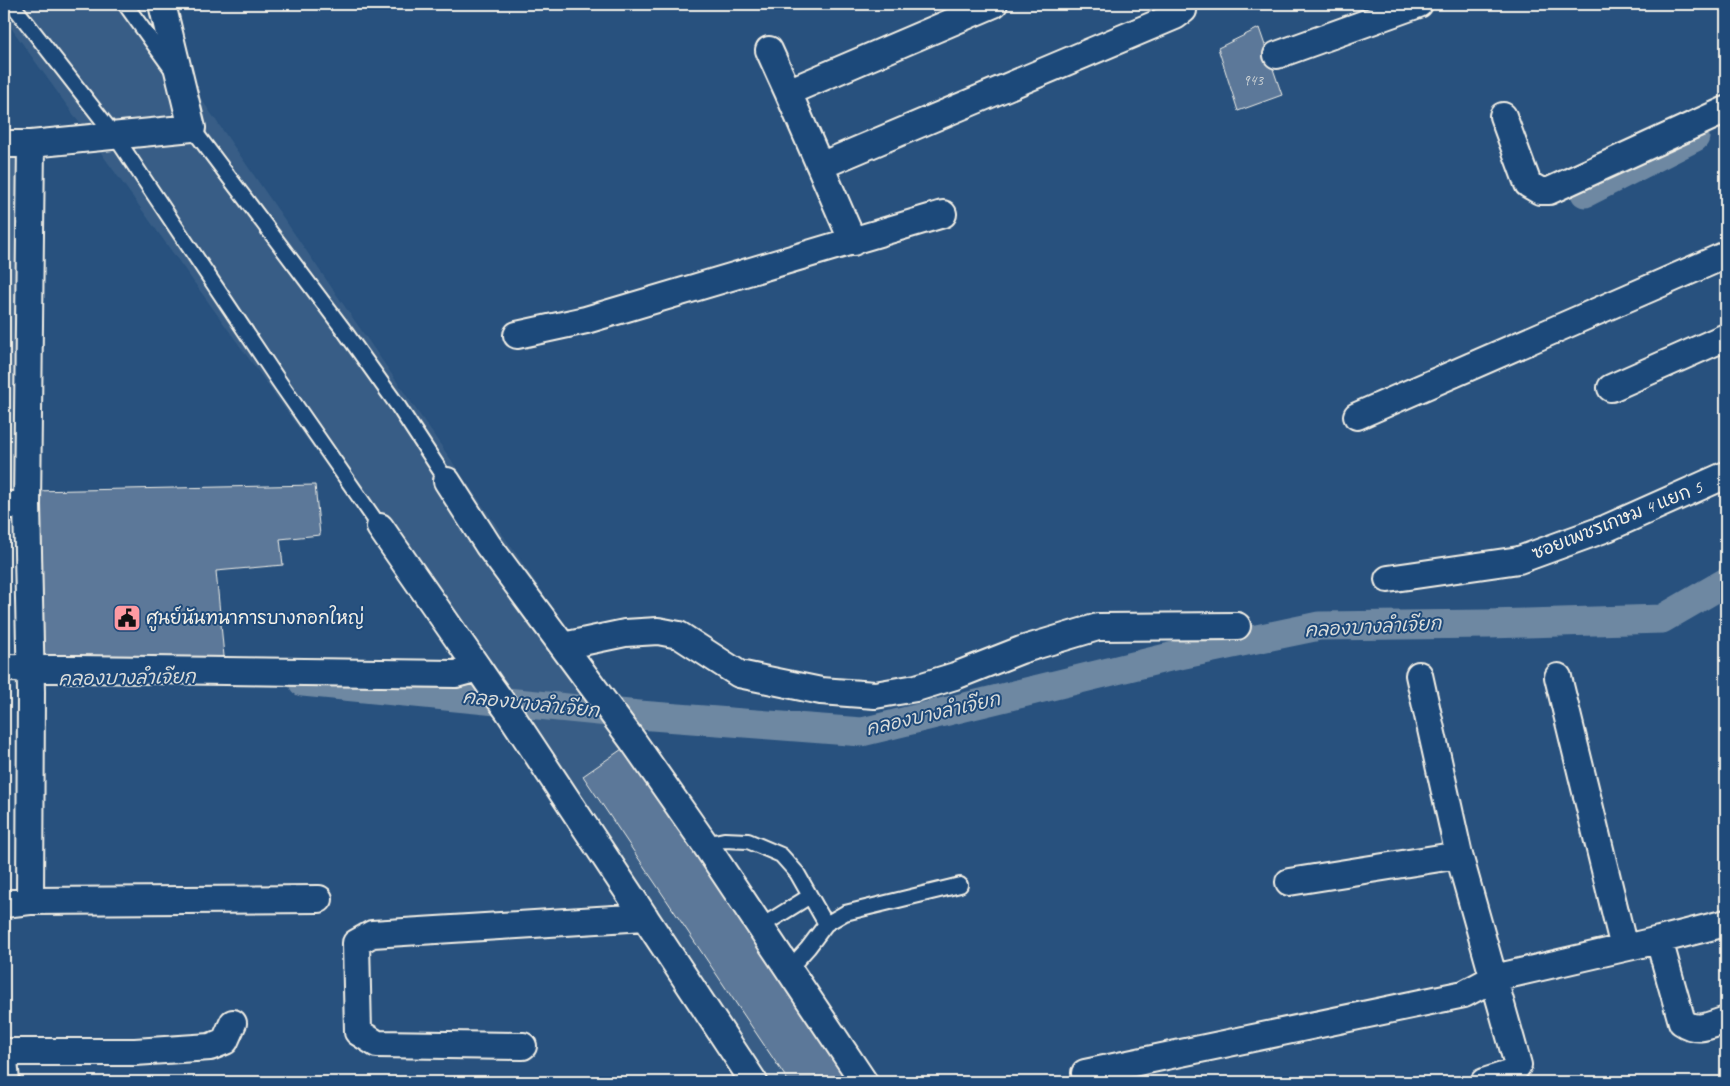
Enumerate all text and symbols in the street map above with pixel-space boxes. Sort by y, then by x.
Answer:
house number: 943 [1243,71,1264,90]
street label: ซอยเพชรเกษม 4 แยก 5 [1529,475,1706,564]
public building icon: ศูนย์นันทนาการบางกอกใหญ่ [112,603,142,633]
place label: ศูนย์นันทนาการบางกอกใหญ่ [146,605,364,632]
water label: คลองบางลำเจียก [1304,611,1443,643]
water label: คลองบางลำเจียก [58,665,197,691]
water label: คลองบางลำเจียก [462,685,601,723]
water label: คลองบางลำเจียก [864,687,1003,741]

